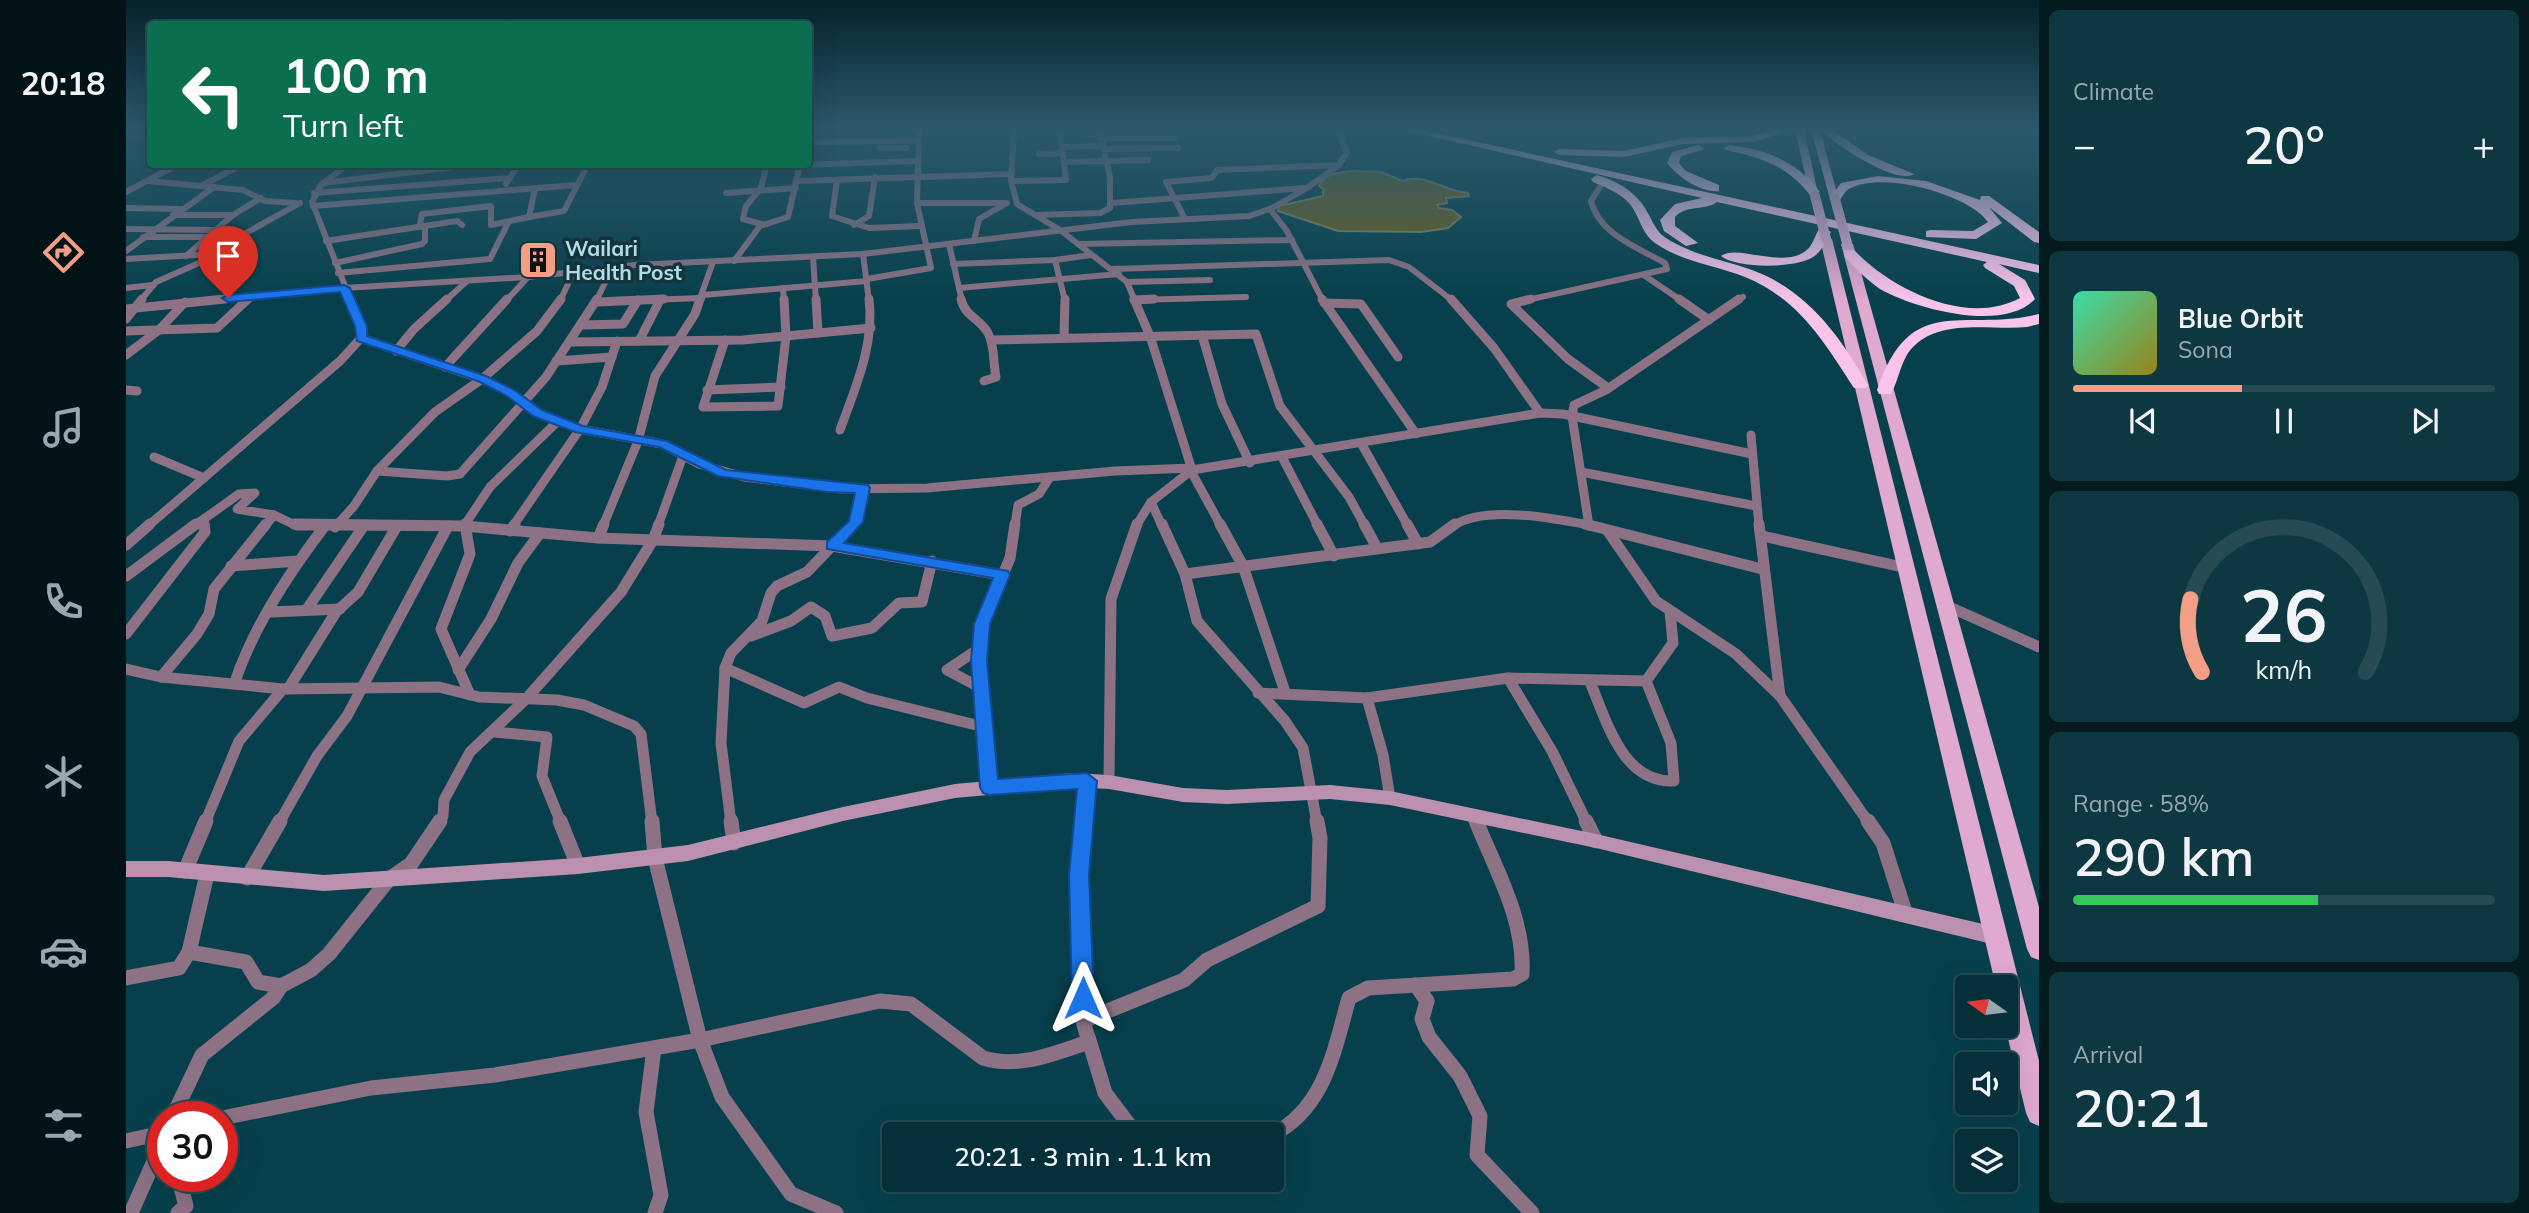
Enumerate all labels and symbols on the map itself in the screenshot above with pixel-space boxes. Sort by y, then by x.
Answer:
pin [198,226,258,298]
place label: Wailari Health Post [565,235,682,285]
building icon: Wailari Health Post [517,239,559,281]
position arrow [1046,961,1120,1035]
north arrow [1955,975,2018,1038]
speed limit sign: 30 [147,1101,238,1192]

